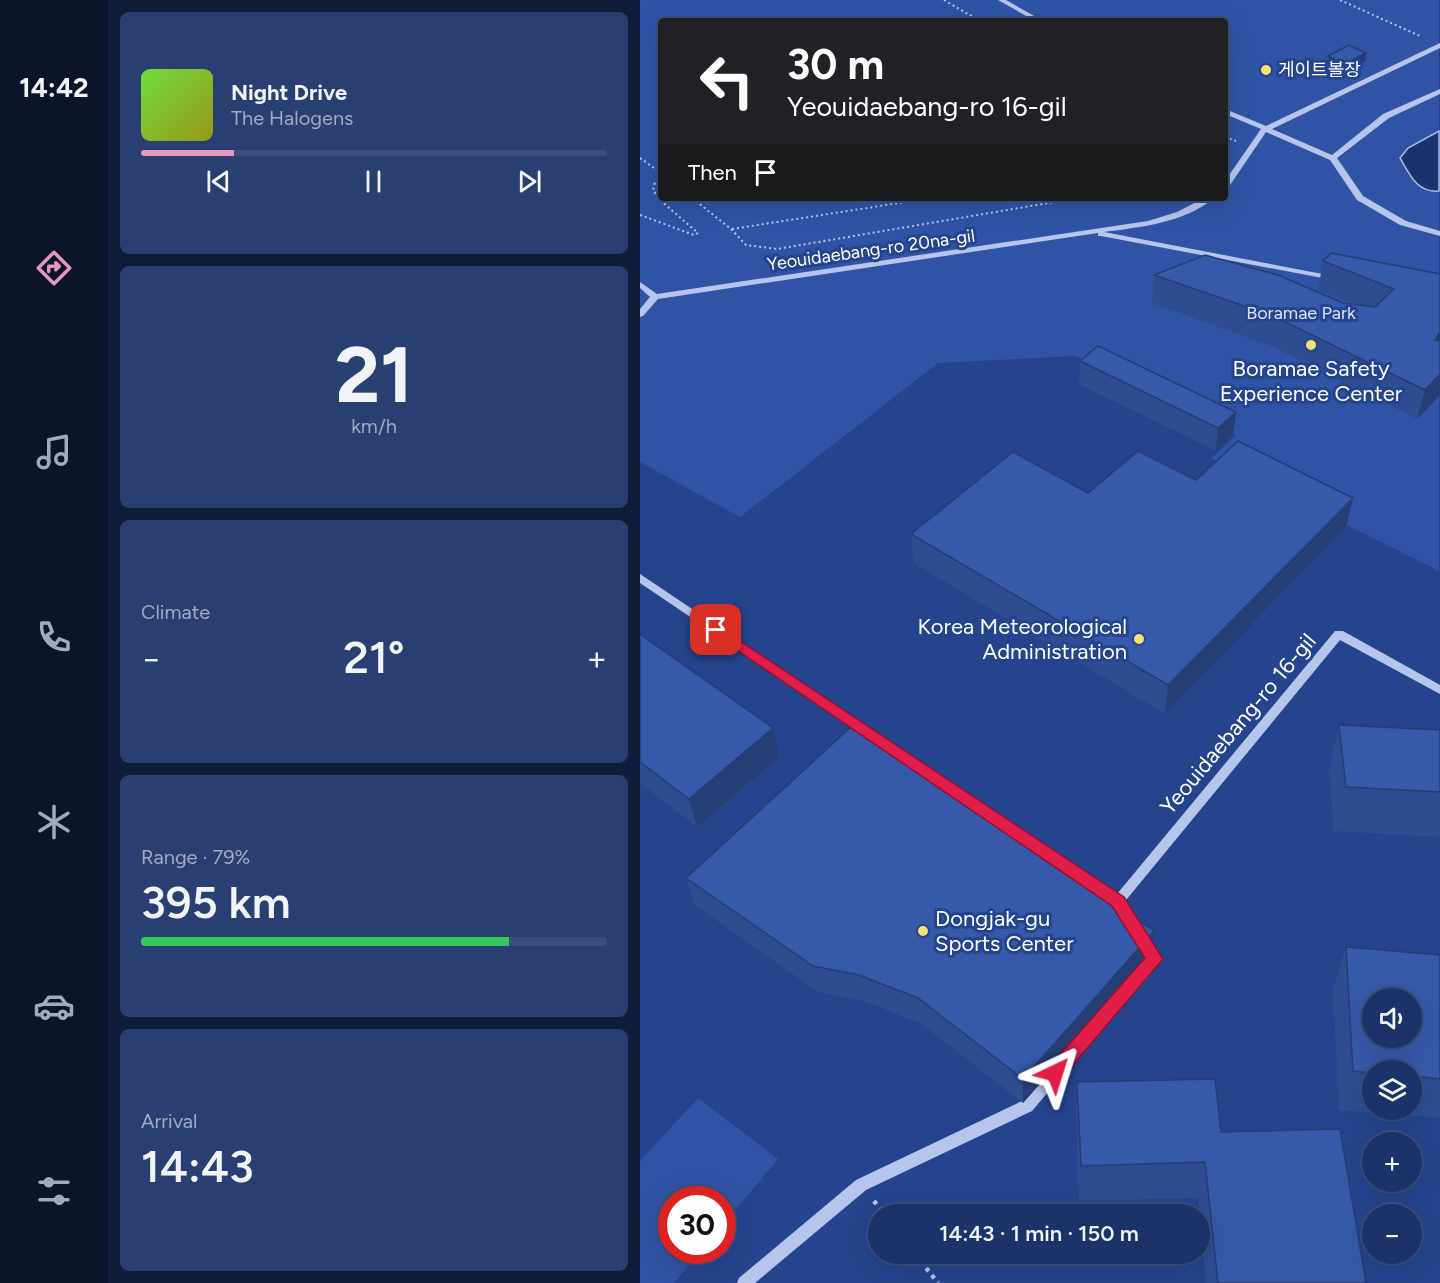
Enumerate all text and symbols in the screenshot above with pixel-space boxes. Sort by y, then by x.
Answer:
text: 30 m [787,39,884,90]
icon: left [688,42,766,120]
place label: 게이트볼장 [1278,59,1361,81]
marker: 게이트볼장 [1259,63,1273,77]
text: 14:42 [19,71,89,104]
text: Night Drive [231,79,347,106]
text: Yeouidaebang-ro 16-gil [787,90,1067,123]
text: The Halogens [231,106,353,130]
icon: arrive [749,156,782,189]
text: Then [688,159,737,186]
icon: previous [202,165,235,198]
icon: pause [357,165,390,198]
icon: next [513,165,546,198]
street label: Yeouidaebang-ro 20na-gil [766,225,976,275]
icon: directions [33,247,75,289]
park label: Boramae Park [1246,302,1356,324]
text: 21 [335,328,413,422]
marker: Boramae Safety Experience Center [1304,338,1318,352]
place label: Boramae Safety Experience Center [1220,355,1403,407]
text: km/h [351,414,397,438]
icon: music [33,431,75,473]
text: Climate [141,600,210,624]
pin [690,604,741,655]
icon: arrive [699,613,732,646]
place label: Korea Meteorological Administration [917,613,1127,665]
icon: phone [33,616,75,658]
street label: Yeouidaebang-ro 16-gil [1154,628,1322,820]
text: 21° [343,630,405,684]
marker: Korea Meteorological Administration [1132,632,1146,646]
text: − [141,639,162,678]
text: + [586,639,607,678]
icon: climate [33,801,75,843]
text: Range · 79% [141,845,250,869]
text: 395 km [141,875,291,929]
place label: Dongjak-gu Sports Center [935,905,1074,957]
marker: Dongjak-gu Sports Center [916,924,930,938]
icon: car [33,985,75,1027]
map controls [1362,988,1422,1264]
button: sound [1362,988,1422,1048]
position arrow [1023,1041,1087,1105]
button: layers [1362,1060,1422,1120]
text: Arrival [141,1109,197,1133]
button: + [1362,1132,1422,1192]
text: 14:43 [141,1139,254,1193]
icon: filters [33,1170,75,1212]
speed limit sign: 30 [658,1186,736,1264]
button: − [1362,1204,1422,1264]
text: 14:43 · 1 min · 150 m [939,1220,1139,1247]

